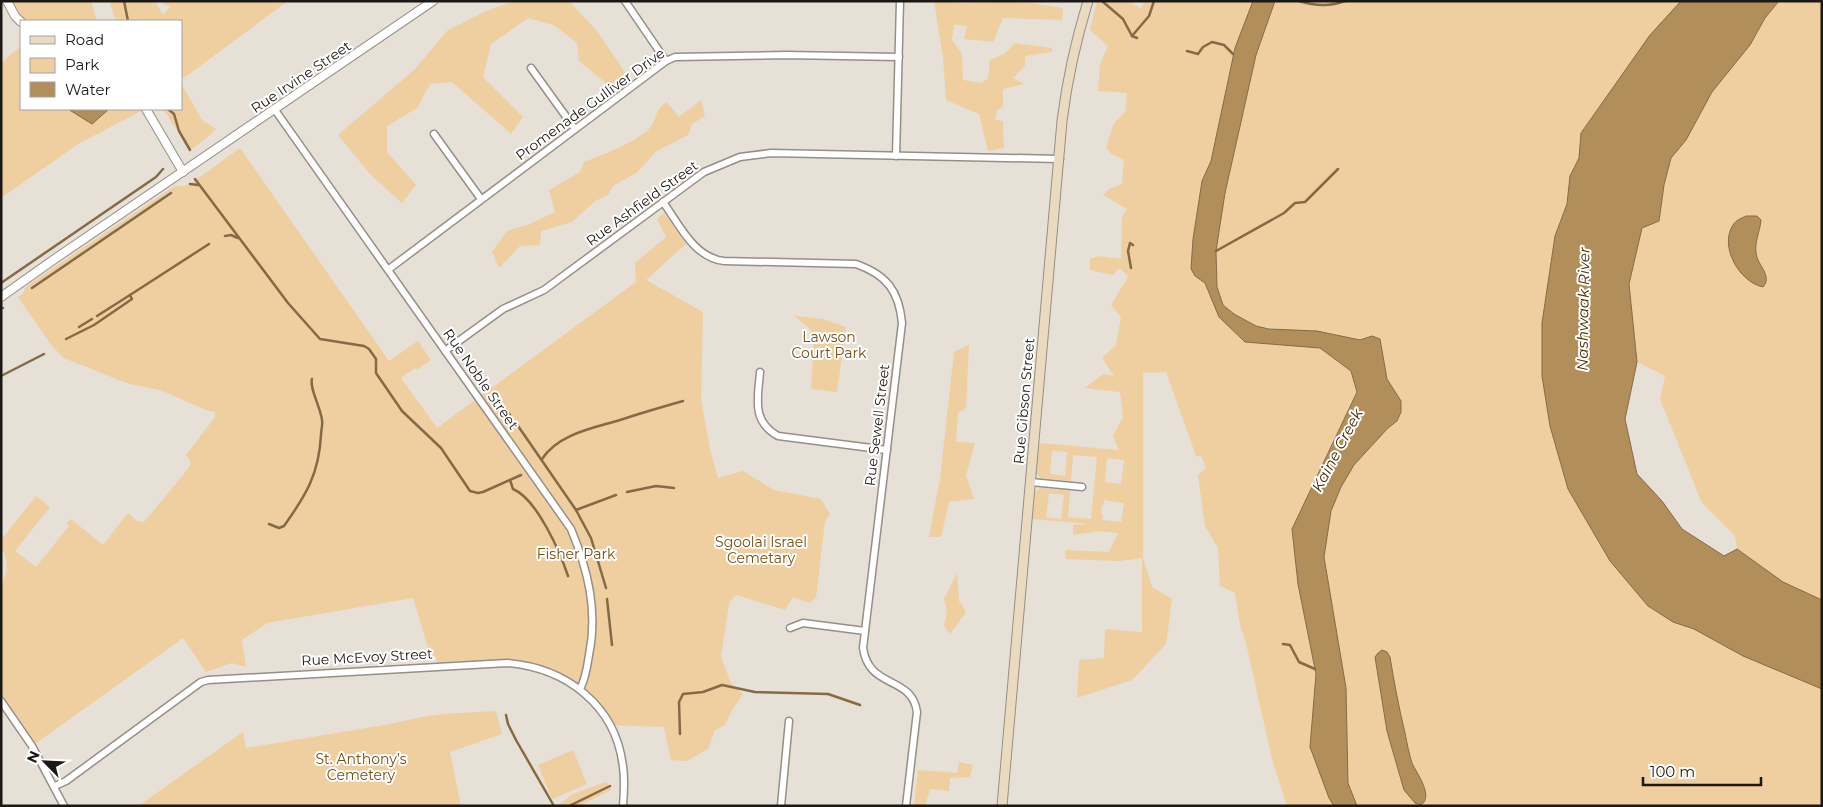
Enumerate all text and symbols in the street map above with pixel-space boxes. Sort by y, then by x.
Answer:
legend [20,20,182,110]
text: Road [65,30,104,49]
street label: Rue Irvine Street [247,37,355,117]
street label: Promenade Gulliver Drive [512,44,668,164]
text: Park [65,55,99,74]
text: Water [65,80,111,99]
street label: Rue Ashfield Street [582,156,702,250]
water label: Nashwaak River [1572,246,1594,371]
street label: Rue Noble Street [439,325,523,433]
park label: Lawson Court Park [792,328,867,362]
street label: Rue Gibson Street [1010,337,1039,465]
street label: Rue Sewell Street [861,363,893,487]
water label: Kaine Creek [1307,404,1367,495]
park label: Sgoolai Israel Cemetary [715,533,807,567]
park label: Fisher Park [537,545,616,563]
street label: Rue McEvoy Street [301,645,434,669]
north arrow [20,737,70,787]
text: N [23,748,44,766]
park label: St. Anthony’s Cemetery [315,750,407,784]
scale bar [1643,754,1760,786]
text: 100 m [1650,762,1695,781]

